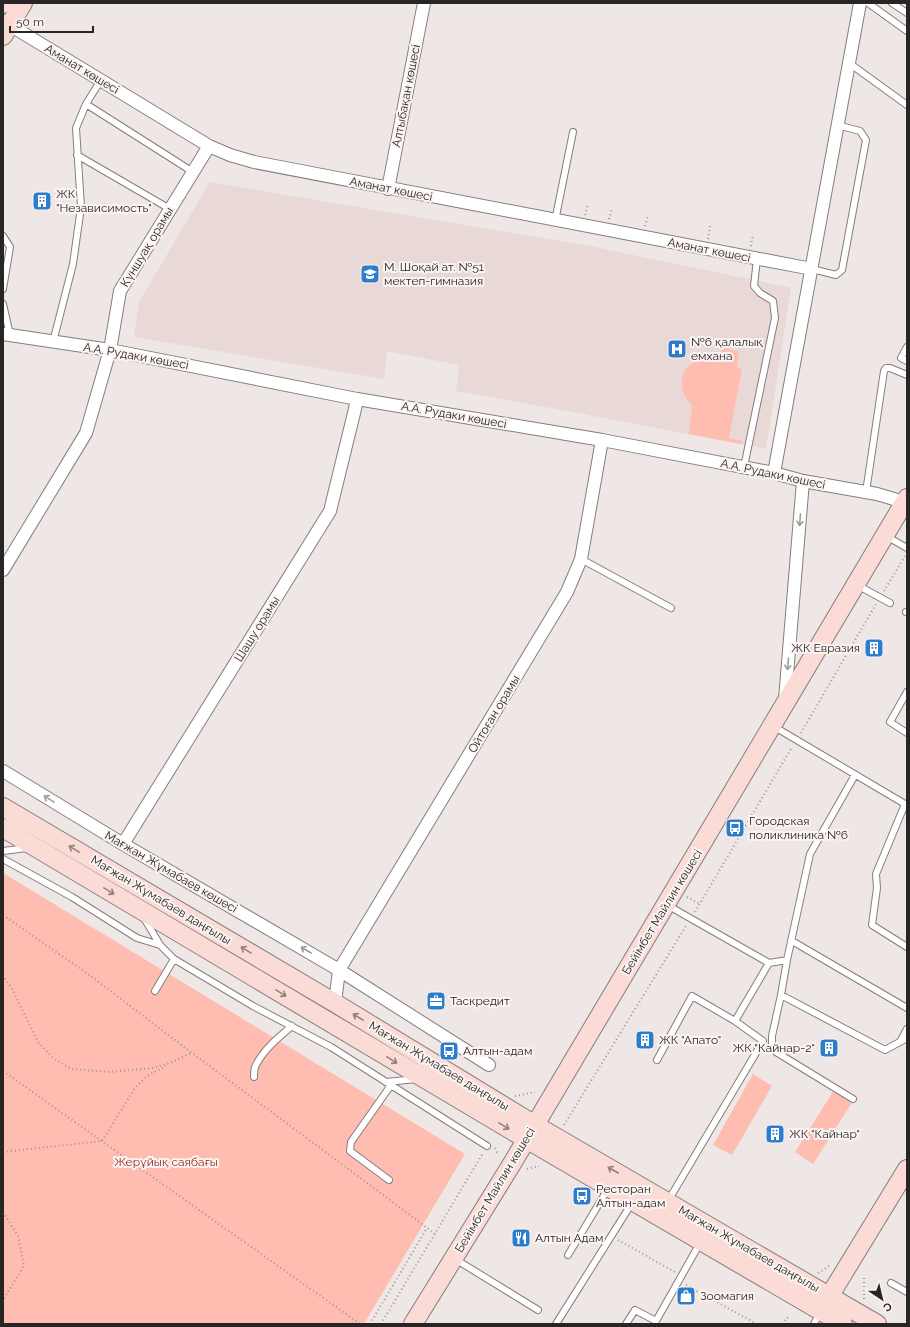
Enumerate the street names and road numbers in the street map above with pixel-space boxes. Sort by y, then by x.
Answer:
street label: Аманат көшесі [42,41,122,97]
street label: Алтыбақан көшесі [389,43,423,149]
street label: Аманат көшесі [348,174,434,204]
street label: Күншуақ орамы [118,205,176,289]
street label: Аманат көшесі [666,235,752,265]
street label: А.А. Рудаки көшесі [82,340,190,372]
street label: А.А. Рудаки көшесі [400,399,508,431]
street label: А.А. Рудаки көшесі [719,456,827,492]
street label: Шашу орамы [231,594,283,664]
street label: Ойтоған орамы [465,673,523,755]
street label: Мағжан Жұмабаев көшесі [102,828,240,916]
street label: Бейімбет Майлин көшесі [619,847,705,977]
street label: Мағжан Жұмабаев даңғылы [88,853,234,947]
street label: Мағжан Жұмабаев даңғылы [366,1019,512,1113]
street label: Бейімбет Майлин көшесі [452,1125,538,1255]
street label: Мағжан Жұмабаев даңғылы [676,1203,822,1295]

